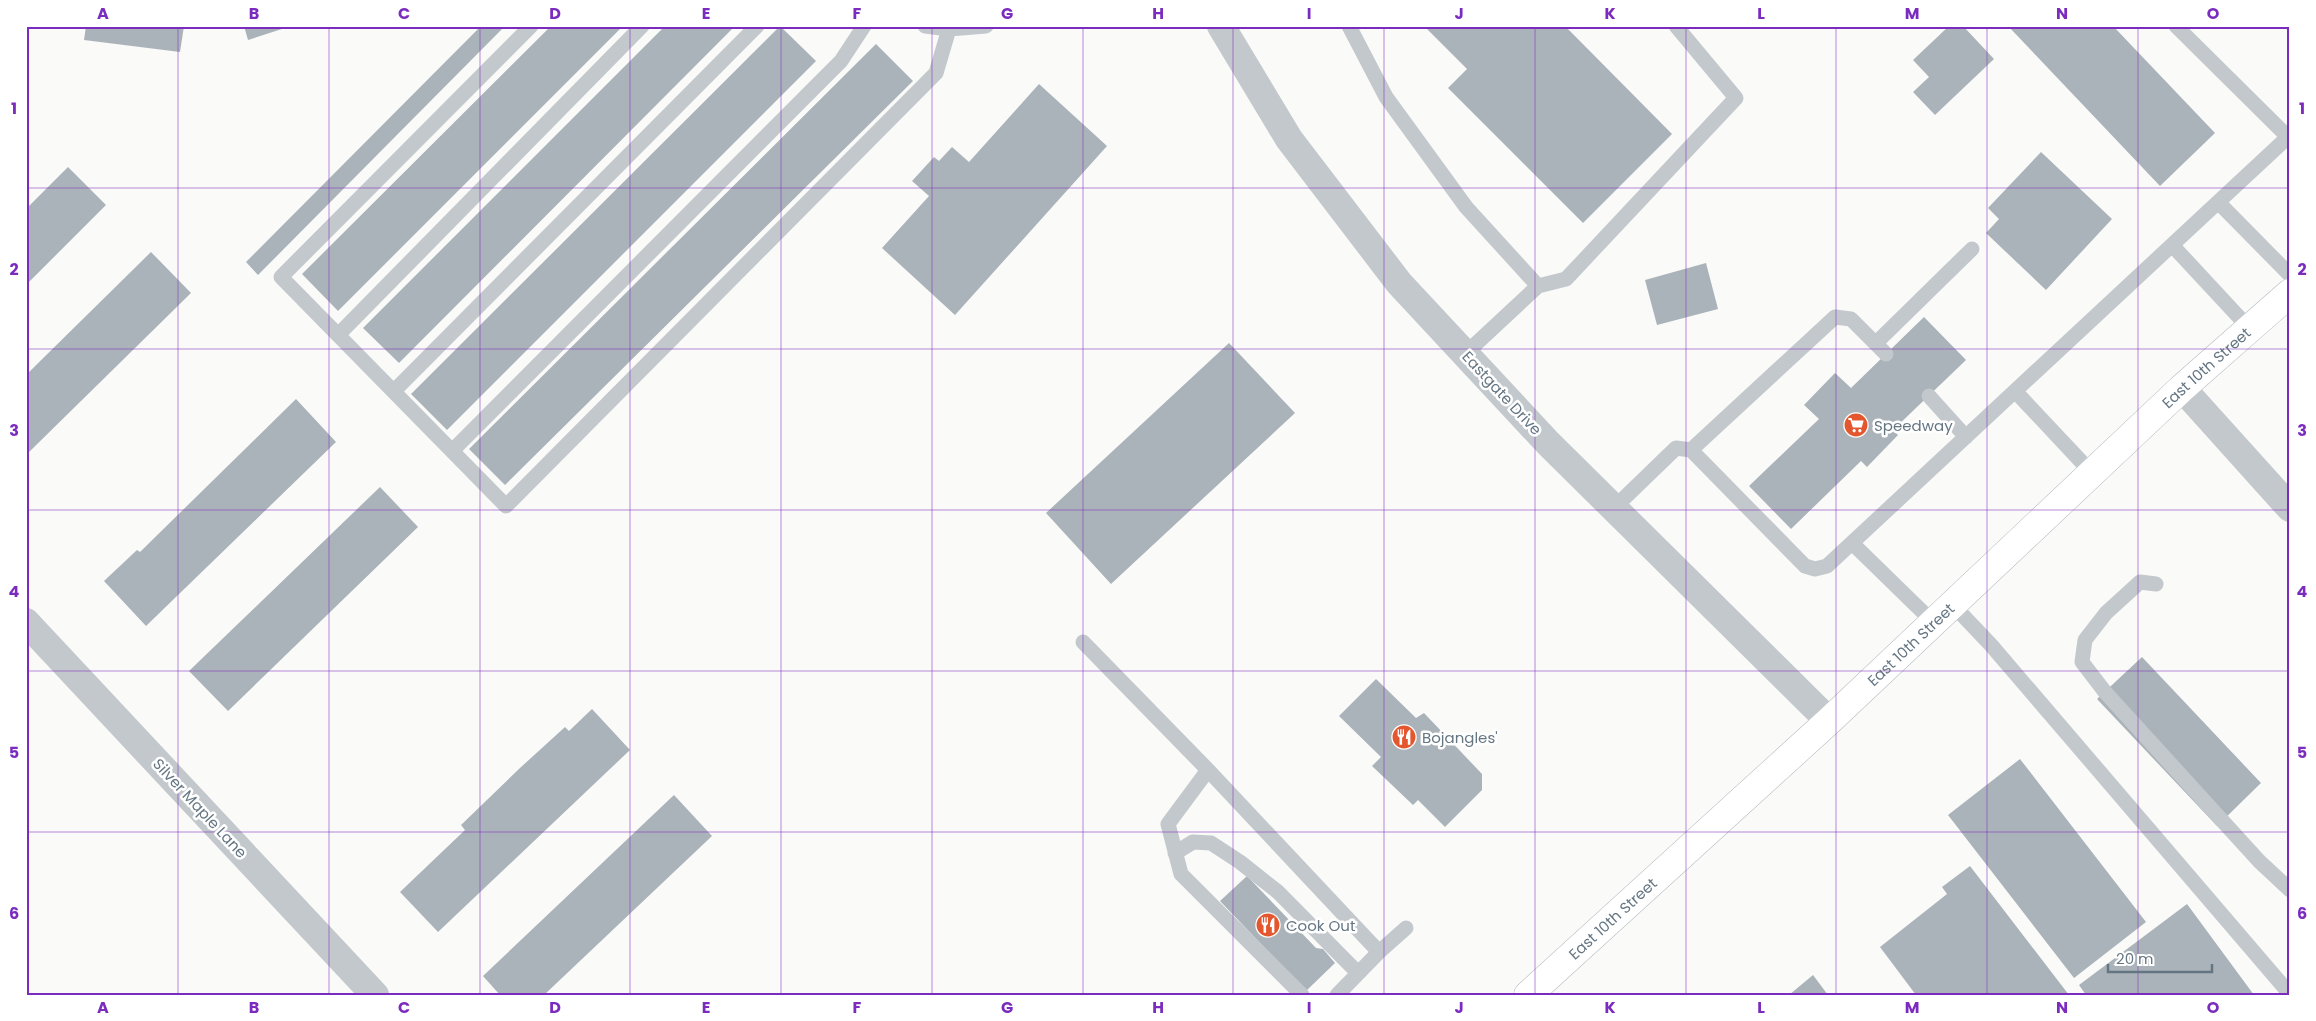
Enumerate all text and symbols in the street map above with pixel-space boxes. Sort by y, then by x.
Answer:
text: A [97,2,109,25]
text: B [249,2,259,25]
text: C [398,2,410,25]
text: D [549,2,561,25]
text: E [702,2,710,25]
text: F [853,2,862,25]
text: G [1001,2,1013,25]
text: H [1152,2,1164,25]
text: I [1307,2,1311,25]
text: J [1454,2,1464,25]
text: K [1604,2,1616,25]
text: L [1757,2,1765,25]
text: M [1905,2,1919,25]
text: N [2056,2,2068,25]
text: O [2207,2,2220,25]
text: 1 [11,97,17,120]
text: 1 [2299,97,2305,120]
text: 2 [9,258,19,281]
text: 2 [2297,258,2307,281]
street label: East 10th Street [2157,322,2255,412]
street label: Eastgate Drive [1458,346,1546,440]
supermarket icon: Speedway [1843,412,1869,438]
place label: Speedway [1874,415,1953,436]
text: 3 [9,419,19,442]
text: 3 [2297,419,2307,442]
text: 4 [9,580,20,603]
text: 4 [2297,580,2308,603]
street label: East 10th Street [1862,598,1959,690]
restaurant icon: Bojangles' [1391,724,1417,750]
place label: Bojangles' [1422,727,1498,748]
text: 5 [9,741,19,764]
text: 5 [2297,741,2307,764]
street label: Silver Maple Lane [148,754,252,862]
street label: East 10th Street [1564,873,1661,964]
text: 6 [9,902,19,925]
text: 6 [2297,902,2307,925]
restaurant icon: Cook Out [1255,912,1281,938]
place label: Cook Out [1286,915,1355,936]
scale bar [2108,941,2212,973]
text: 20 m [2116,948,2154,969]
text: A [97,996,109,1019]
text: B [249,996,259,1019]
text: C [398,996,410,1019]
text: D [549,996,561,1019]
text: E [702,996,710,1019]
text: F [853,996,862,1019]
text: G [1001,996,1013,1019]
text: H [1152,996,1164,1019]
text: I [1307,996,1311,1019]
text: J [1454,996,1464,1019]
text: K [1604,996,1616,1019]
text: L [1757,996,1765,1019]
text: M [1905,996,1919,1019]
text: N [2056,996,2068,1019]
text: O [2207,996,2220,1019]

